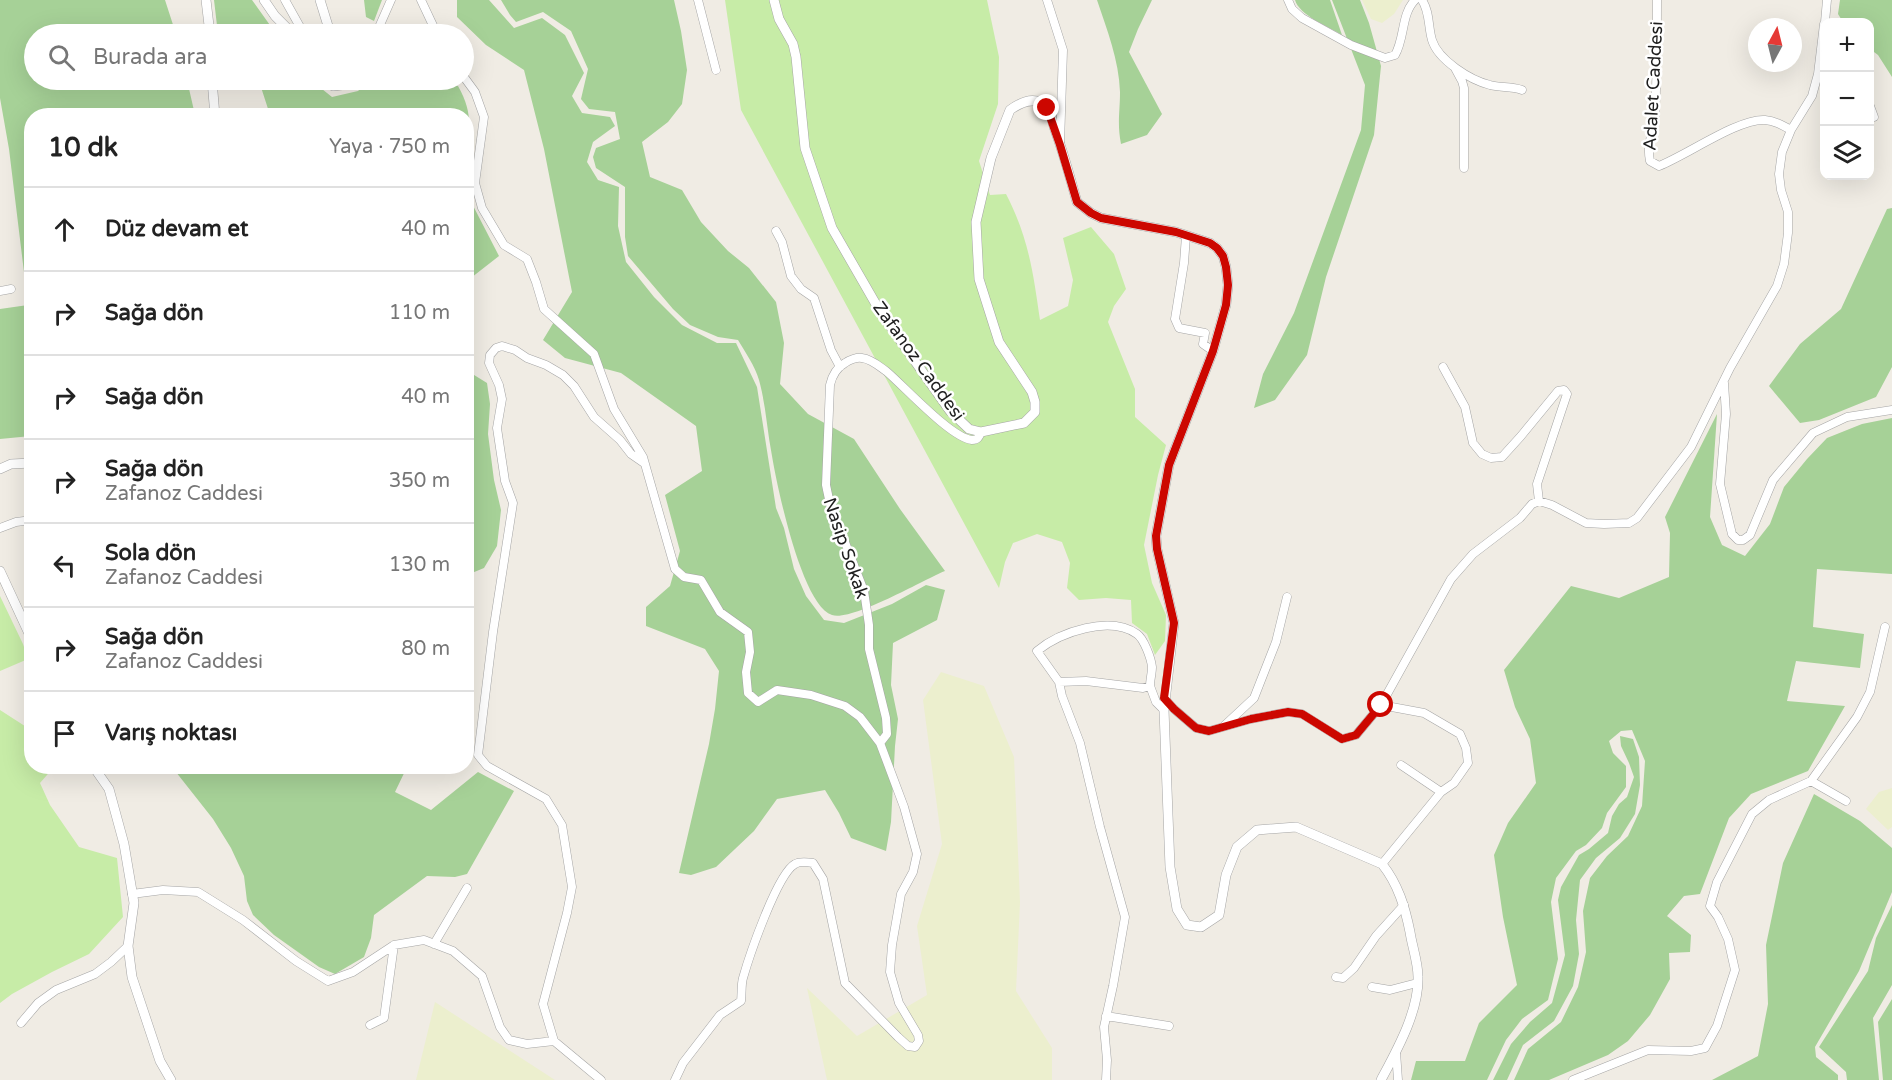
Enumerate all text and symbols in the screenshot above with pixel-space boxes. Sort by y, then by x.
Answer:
north arrow [1748,18,1802,72]
map controls [1820,18,1874,180]
button: + [1820,18,1874,72]
street label: Adalet Caddesi [1639,21,1667,151]
search box [24,24,474,90]
icon: search [45,41,78,74]
text: Burada ara [93,44,207,70]
button: − [1820,72,1874,126]
route end [1033,94,1059,120]
button: layers [1820,126,1874,180]
text: 10 dk [48,132,118,163]
text: Yaya · 750 m [329,135,450,159]
icon: ahead [48,213,81,246]
text: Düz devam et [105,216,248,242]
text: 40 m [401,217,450,241]
icon: right [48,297,81,330]
street label: Zafanoz Caddesi [868,297,970,425]
text: Sağa dön [105,300,204,326]
text: 110 m [389,301,450,325]
icon: right [48,381,81,414]
text: Sağa dön [105,384,204,410]
text: 40 m [401,385,450,409]
text: Sağa dön [105,456,204,482]
icon: right [48,465,81,498]
text: 350 m [389,469,450,493]
text: Zafanoz Caddesi [105,482,263,506]
street label: Nasip Sokak [818,495,874,602]
text: Sola dön [105,540,196,566]
icon: left [48,549,81,582]
text: 130 m [389,553,450,577]
text: Zafanoz Caddesi [105,566,263,590]
text: Sağa dön [105,624,204,650]
icon: right [48,633,81,666]
text: 80 m [401,637,450,661]
text: Zafanoz Caddesi [105,650,263,674]
route start [1367,691,1393,717]
icon: arrive [48,717,81,750]
text: Varış noktası [105,720,237,746]

